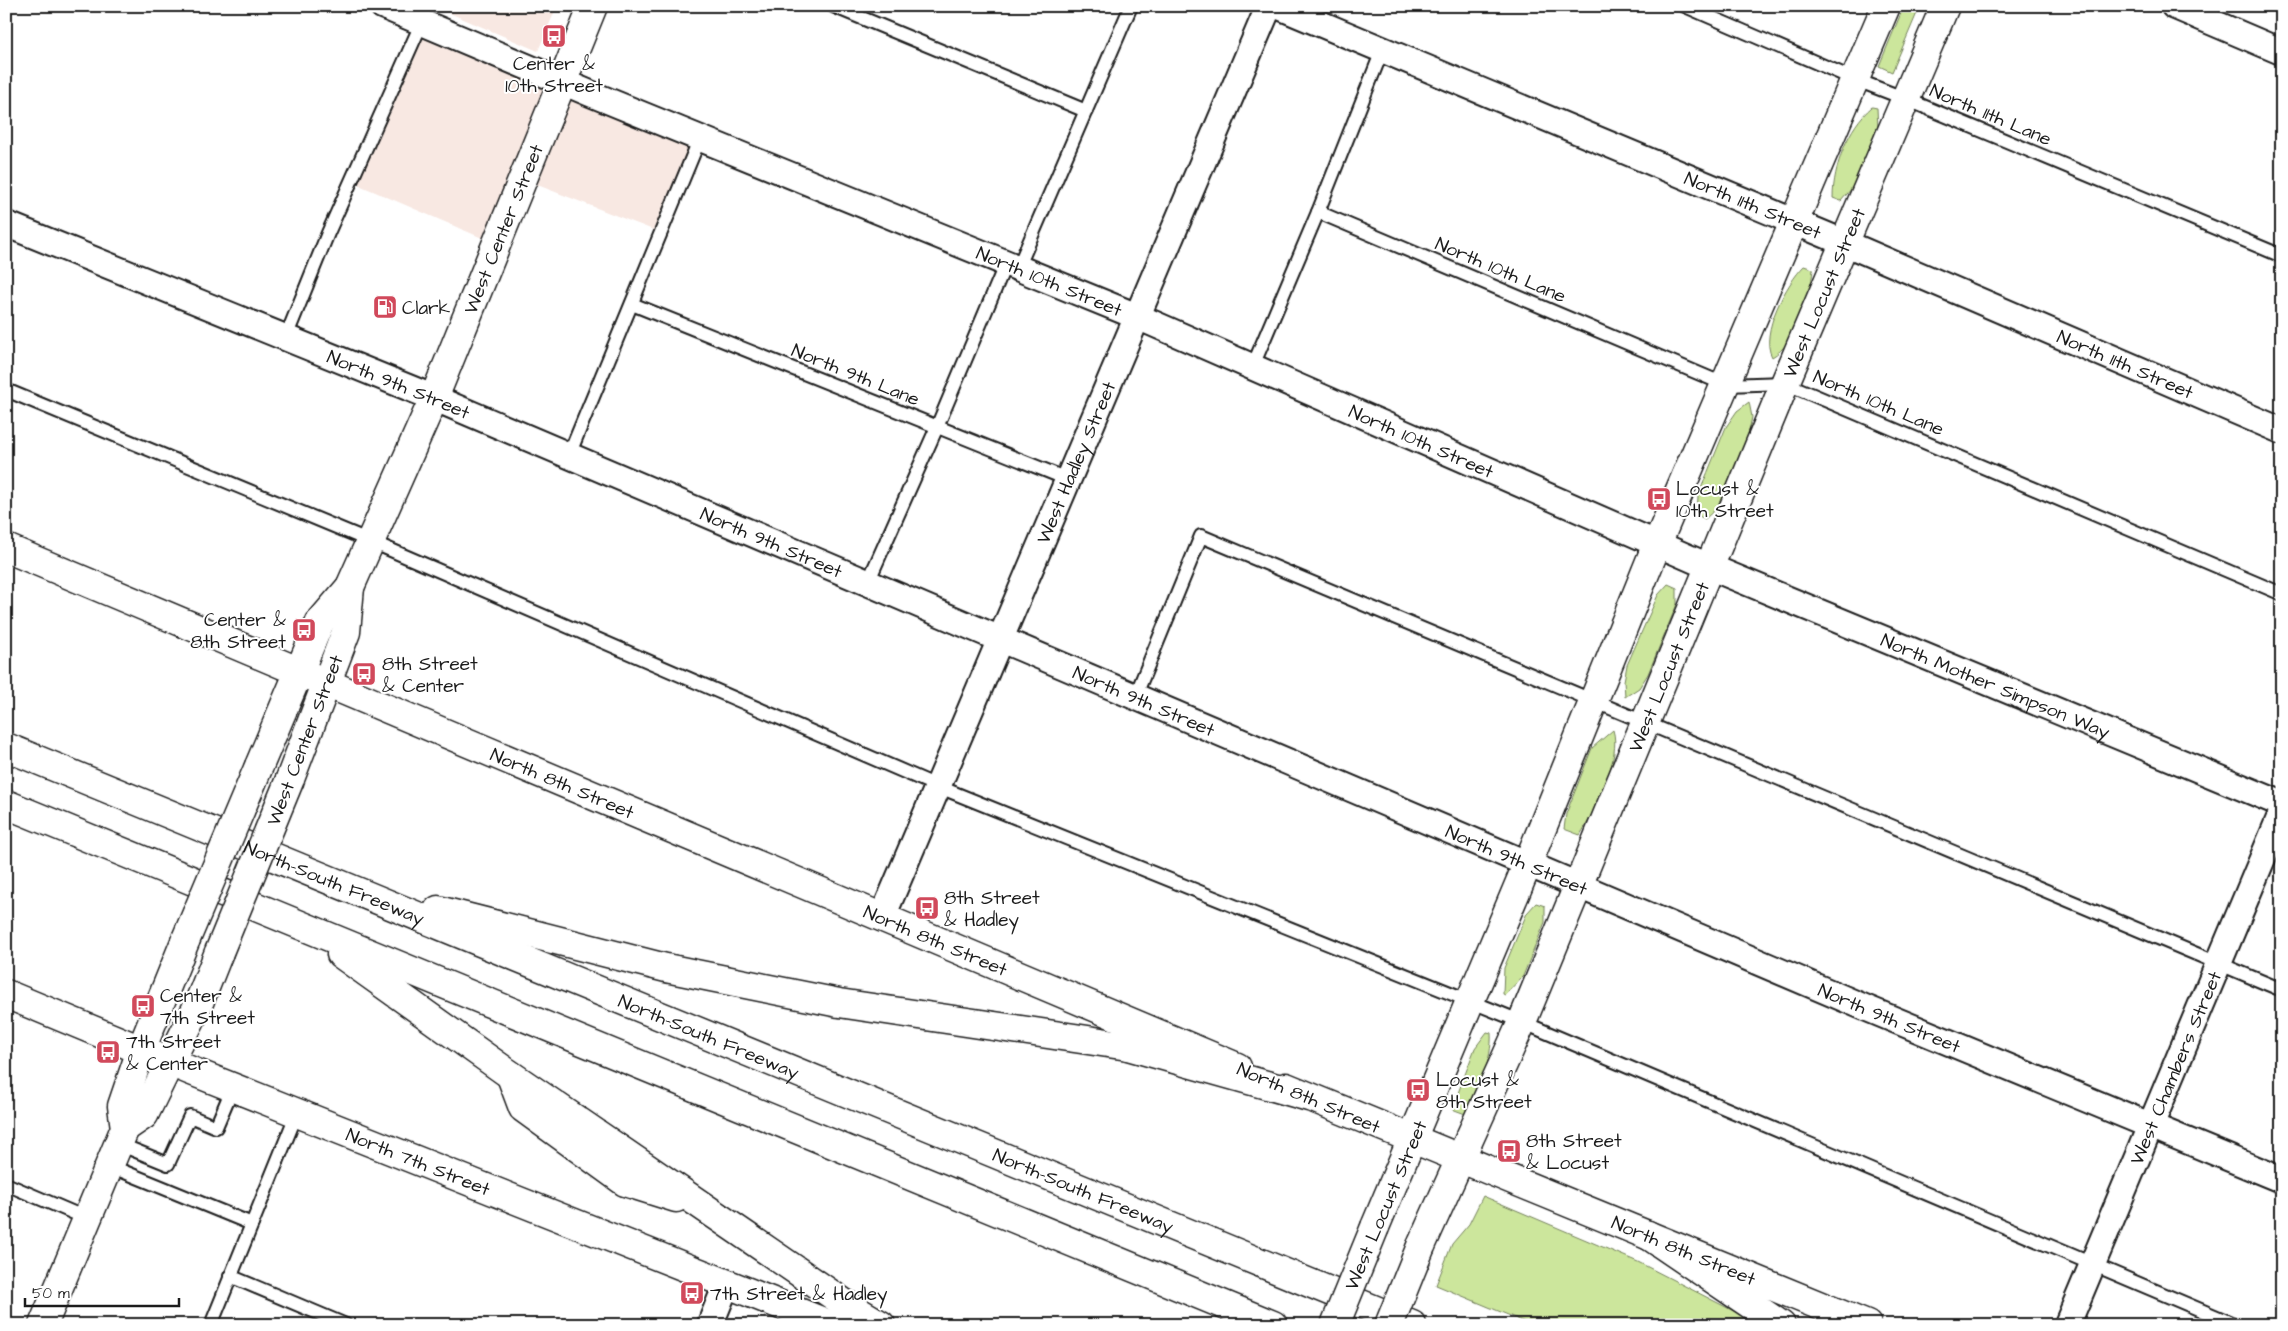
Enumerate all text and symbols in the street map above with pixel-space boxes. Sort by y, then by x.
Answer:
bus stop icon: Center & 10th Street [541,23,567,49]
place label: Center & 10th Street [505,51,603,100]
street label: North 11th Lane [1925,78,2056,153]
street label: West Center Street [458,140,551,318]
street label: North 11th Street [1680,165,1825,247]
street label: West Locust Street [1777,204,1873,382]
street label: North 10th Lane [1431,231,1570,310]
street label: North 10th Street [972,240,1126,324]
fuel station icon: Clark [372,294,398,320]
place label: Clark [402,295,451,322]
street label: North 11th Street [2053,324,2198,406]
street label: North 9th Lane [787,337,924,413]
street label: North 9th Street [323,344,474,427]
street label: North 10th Lane [1809,364,1948,443]
street label: West Hadley Street [1030,377,1123,548]
street label: North 10th Street [1344,399,1498,486]
place label: Locust & 10th Street [1676,476,1774,525]
bus stop icon: Locust & 10th Street [1646,486,1672,512]
street label: North 9th Street [696,501,847,586]
street label: West Locust Street [1623,578,1717,757]
place label: Center & 8th Street [190,607,286,656]
bus stop icon: Center & 8th Street [291,617,317,643]
street label: North Mother Simpson Way [1876,627,2114,747]
street label: West Center Street [260,651,351,830]
place label: 8th Street & Center [382,651,478,700]
street label: North 9th Street [1068,660,1219,744]
bus stop icon: 8th Street & Center [351,661,377,687]
street label: North 8th Street [486,742,638,826]
street label: North 9th Street [1441,818,1592,903]
street label: North-South Freeway [239,834,429,934]
place label: 8th Street & Hadley [944,885,1040,935]
bus stop icon: 8th Street & Hadley [914,895,940,921]
street label: North 8th Street [859,899,1011,984]
street label: West Chambers Street [2124,967,2229,1169]
street label: North 9th Street [1814,977,1965,1061]
place label: Center & 7th Street [160,983,255,1032]
street label: North-South Freeway [614,988,803,1088]
bus stop icon: Center & 7th Street [130,993,156,1019]
place label: 7th Street & Center [126,1029,221,1078]
bus stop icon: 7th Street & Center [95,1039,121,1065]
street label: North 8th Street [1233,1056,1385,1141]
place label: Locust & 8th Street [1436,1067,1532,1116]
bus stop icon: Locust & 8th Street [1405,1077,1431,1103]
street label: West Locust Street [1338,1116,1434,1295]
street label: North 7th Street [342,1122,494,1203]
place label: 8th Street & Locust [1526,1128,1622,1177]
bus stop icon: 8th Street & Locust [1496,1138,1522,1164]
street label: North-South Freeway [989,1142,1178,1242]
street label: North 8th Street [1607,1210,1760,1293]
scale bar [25,1276,179,1308]
bus stop icon: 7th Street & Hadley [679,1280,705,1306]
place label: 7th Street & Hadley [710,1281,888,1309]
text: 50 m [32,1283,70,1304]

